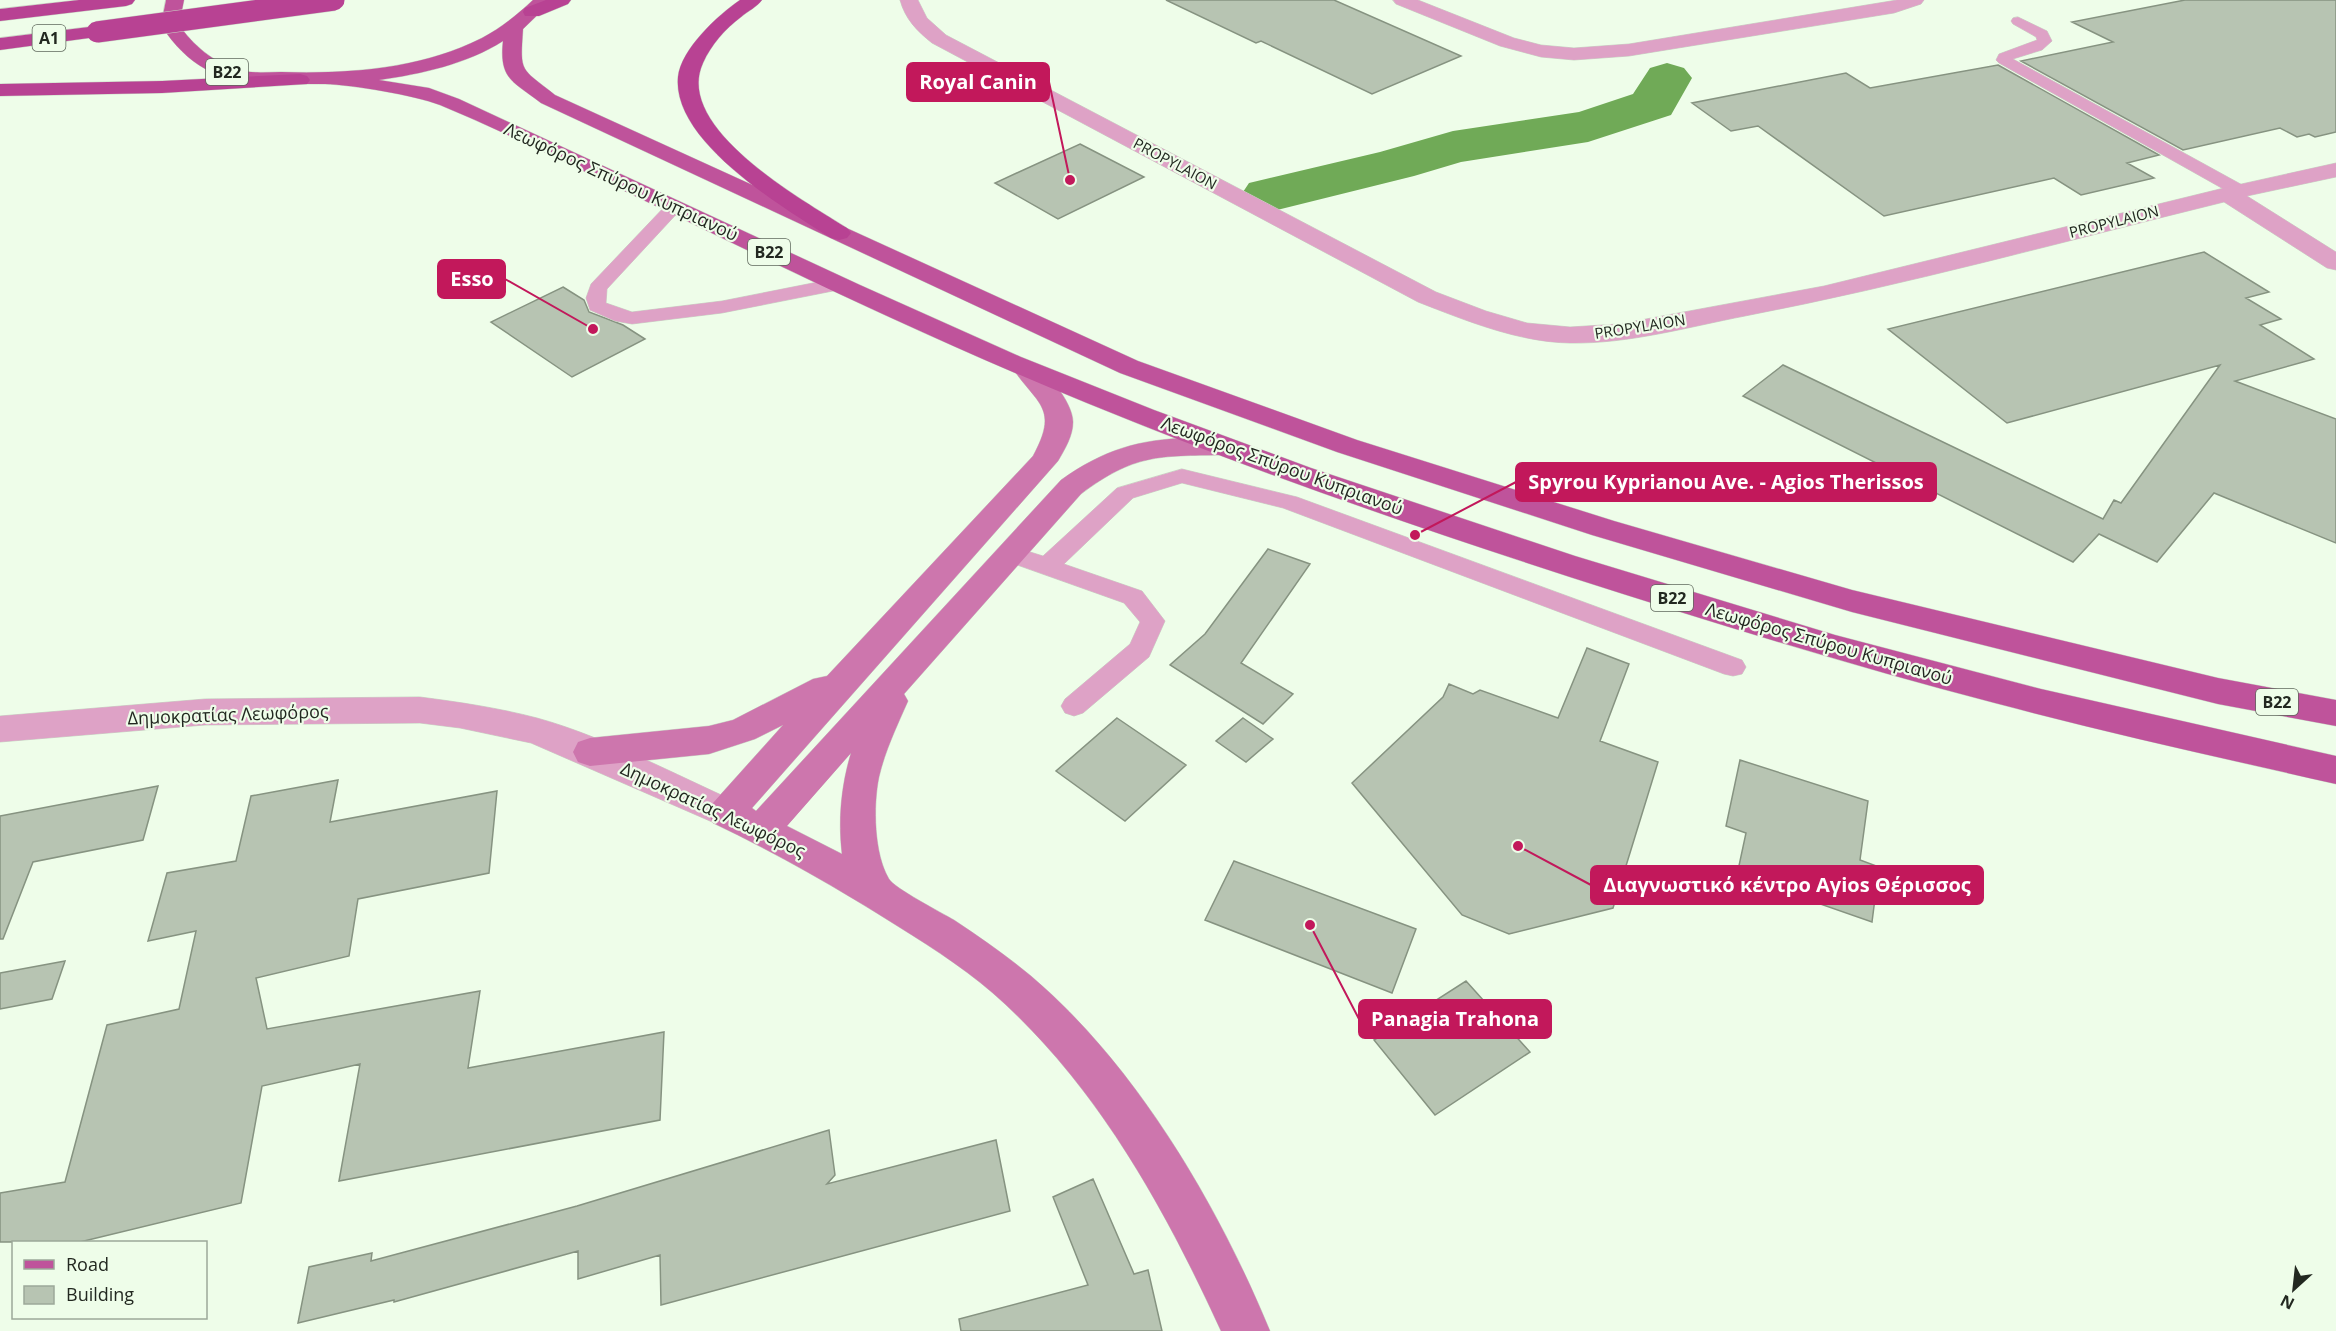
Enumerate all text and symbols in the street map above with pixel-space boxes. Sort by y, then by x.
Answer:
road number: A1 [32,25,66,51]
road number: B22 [206,59,248,85]
callout: Royal Canin [907,63,1049,101]
text: Royal Canin [919,68,1037,95]
street label: Λεωφόρος Σπύρου Κυπριανού [501,116,742,246]
street label: PROPYLAION [1130,133,1221,194]
street label: PROPYLAION [2067,200,2161,242]
road number: B22 [748,239,790,265]
callout: Esso [438,260,505,298]
text: Esso [450,265,494,292]
street label: PROPYLAION [1593,309,1687,343]
street label: Λεωφόρος Σπύρου Κυπριανού [1158,410,1406,520]
callout: Spyrou Kyprianou Ave. - Agios Therissos [1516,463,1936,501]
text: Spyrou Kyprianou Ave. - Agios Therissos [1528,468,1924,495]
road number: B22 [1651,585,1693,611]
street label: Λεωφόρος Σπύρου Κυπριανού [1703,596,1955,690]
road number: B22 [2256,689,2298,715]
street label: Δημοκρατίας Λεωφόρος [127,698,329,730]
street label: Δημοκρατίας Λεωφόρος [617,756,810,863]
callout: Διαγνωστικό κέντρο Αγios Θέρισσος [1591,866,1983,904]
text: Διαγνωστικό κέντρο Αγios Θέρισσος [1603,871,1971,898]
callout: Panagia Trahona [1359,1000,1551,1038]
text: Panagia Trahona [1371,1005,1539,1032]
legend [12,1241,207,1319]
text: Road [66,1252,109,1276]
north arrow [2264,1259,2324,1319]
text: Building [66,1282,134,1306]
text: N [2276,1290,2298,1315]

